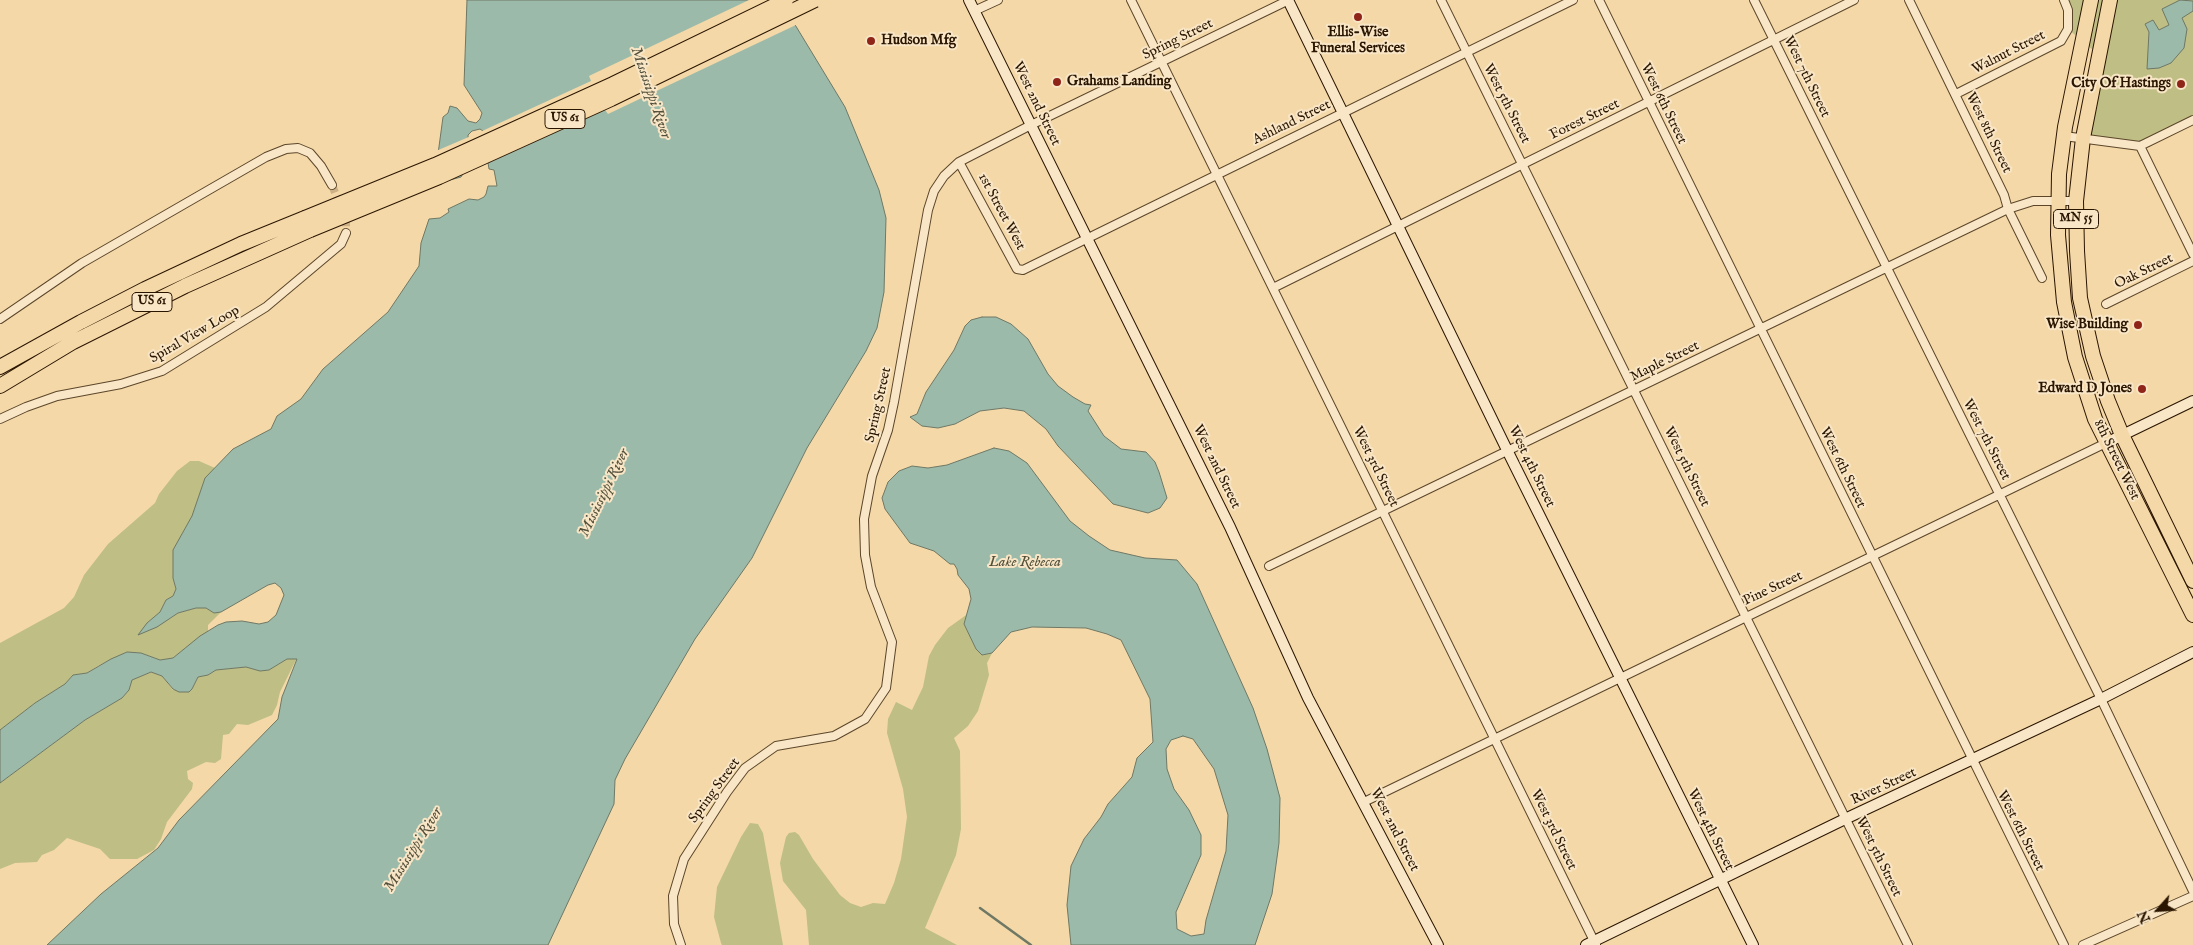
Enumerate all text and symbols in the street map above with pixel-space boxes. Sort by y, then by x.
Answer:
marker: Ellis-Wise Funeral Services [1352,11,1364,23]
street label: Spring Street [1140,16,1216,64]
place label: Ellis-Wise Funeral Services [1311,25,1405,58]
street label: Walnut Street [1970,27,2048,79]
place label: Hudson Mfg [881,33,956,49]
street label: West 7th Street [1779,34,1833,120]
marker: Hudson Mfg [865,35,877,47]
water label: Mississippi River [626,45,674,141]
street label: West 2nd Street [1008,59,1064,149]
street label: West 5th Street [1479,61,1533,147]
street label: West 6th Street [1636,61,1690,147]
place label: Grahams Landing [1067,74,1171,90]
marker: Grahams Landing [1051,76,1063,88]
place label: City Of Hastings [2071,76,2171,92]
marker: City Of Hastings [2175,78,2187,90]
street label: West 8th Street [1961,90,2015,176]
street label: Forest Street [1547,96,1623,144]
street label: Ashland Street [1250,97,1334,149]
road number: US 61 [545,110,585,128]
street label: 1st Street West [974,171,1028,253]
road number: MN 55 [2054,210,2098,228]
street label: Oak Street [2112,251,2176,293]
road number: US 61 [132,292,172,312]
street label: Spiral View Loop [147,303,243,367]
place label: Wise Building [2046,317,2128,333]
marker: Wise Building [2132,319,2144,331]
street label: Maple Street [1628,338,1702,386]
street label: Spring Street [862,366,896,444]
place label: Edward D Jones [2038,381,2132,397]
marker: Edward D Jones [2136,383,2148,395]
street label: West 7th Street [1958,397,2014,483]
street label: 8th Street West [2089,417,2143,503]
street label: West 2nd Street [1188,422,1244,512]
street label: West 4th Street [1504,423,1558,511]
street label: West 3rd Street [1348,424,1402,510]
street label: West 5th Street [1659,424,1713,510]
street label: West 6th Street [1815,425,1869,511]
water label: Mississippi River [576,446,634,540]
water label: Lake Rebecca [989,554,1061,572]
street label: Pine Street [1741,568,1805,610]
street label: Spring Street [686,755,744,827]
street label: River Street [1849,765,1919,809]
street label: West 2nd Street [1366,786,1422,874]
street label: West 4th Street [1683,786,1737,874]
street label: West 3rd Street [1526,787,1580,873]
street label: West 6th Street [1993,788,2047,874]
water label: Mississippi River [381,805,447,895]
street label: West 5th Street [1851,814,1905,900]
north arrow [2133,885,2183,935]
text: N [2134,907,2155,926]

